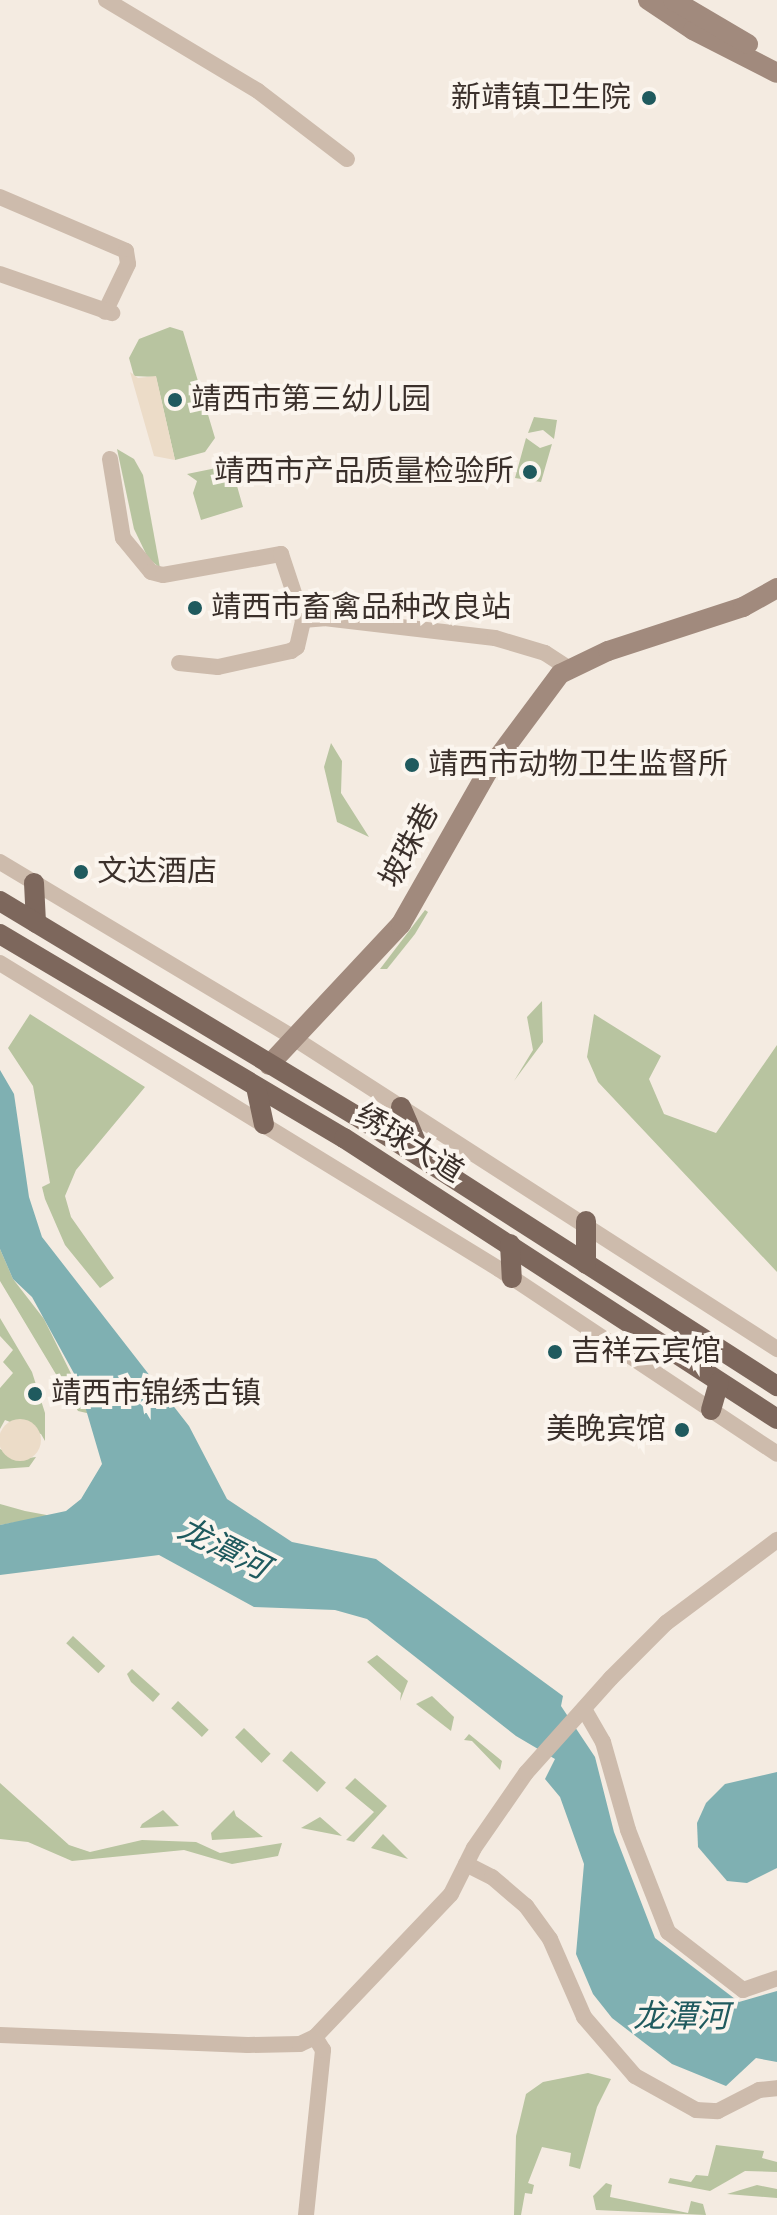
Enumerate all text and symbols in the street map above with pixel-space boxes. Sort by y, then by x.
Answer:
place label: 新靖镇卫生院 [451,80,631,116]
marker: 新靖镇卫生院 [638,87,660,109]
place label: 靖西市第三幼儿园 [191,382,431,418]
marker: 靖西市第三幼儿园 [166,391,184,409]
place label: 靖西市产品质量检验所 [214,454,514,490]
marker: 靖西市产品质量检验所 [521,463,539,481]
place label: 靖西市畜禽品种改良站 [211,590,511,626]
marker: 靖西市畜禽品种改良站 [186,599,204,617]
place label: 靖西市动物卫生监督所 [428,747,728,783]
marker: 靖西市动物卫生监督所 [403,756,421,774]
street label: 坡珠巷 [373,798,447,894]
place label: 文达酒店 [97,854,217,890]
marker: 文达酒店 [72,863,90,881]
street label: 绣球大道 [349,1097,469,1191]
place label: 吉祥云宾馆 [571,1334,721,1370]
marker: 吉祥云宾馆 [546,1343,564,1361]
place label: 靖西市锦绣古镇 [51,1376,261,1412]
marker: 靖西市锦绣古镇 [26,1385,44,1403]
place label: 美晚宾馆 [546,1412,666,1448]
marker: 美晚宾馆 [673,1421,691,1439]
water label: 龙潭河 [172,1510,274,1588]
water label: 龙潭河 [633,1998,729,2036]

